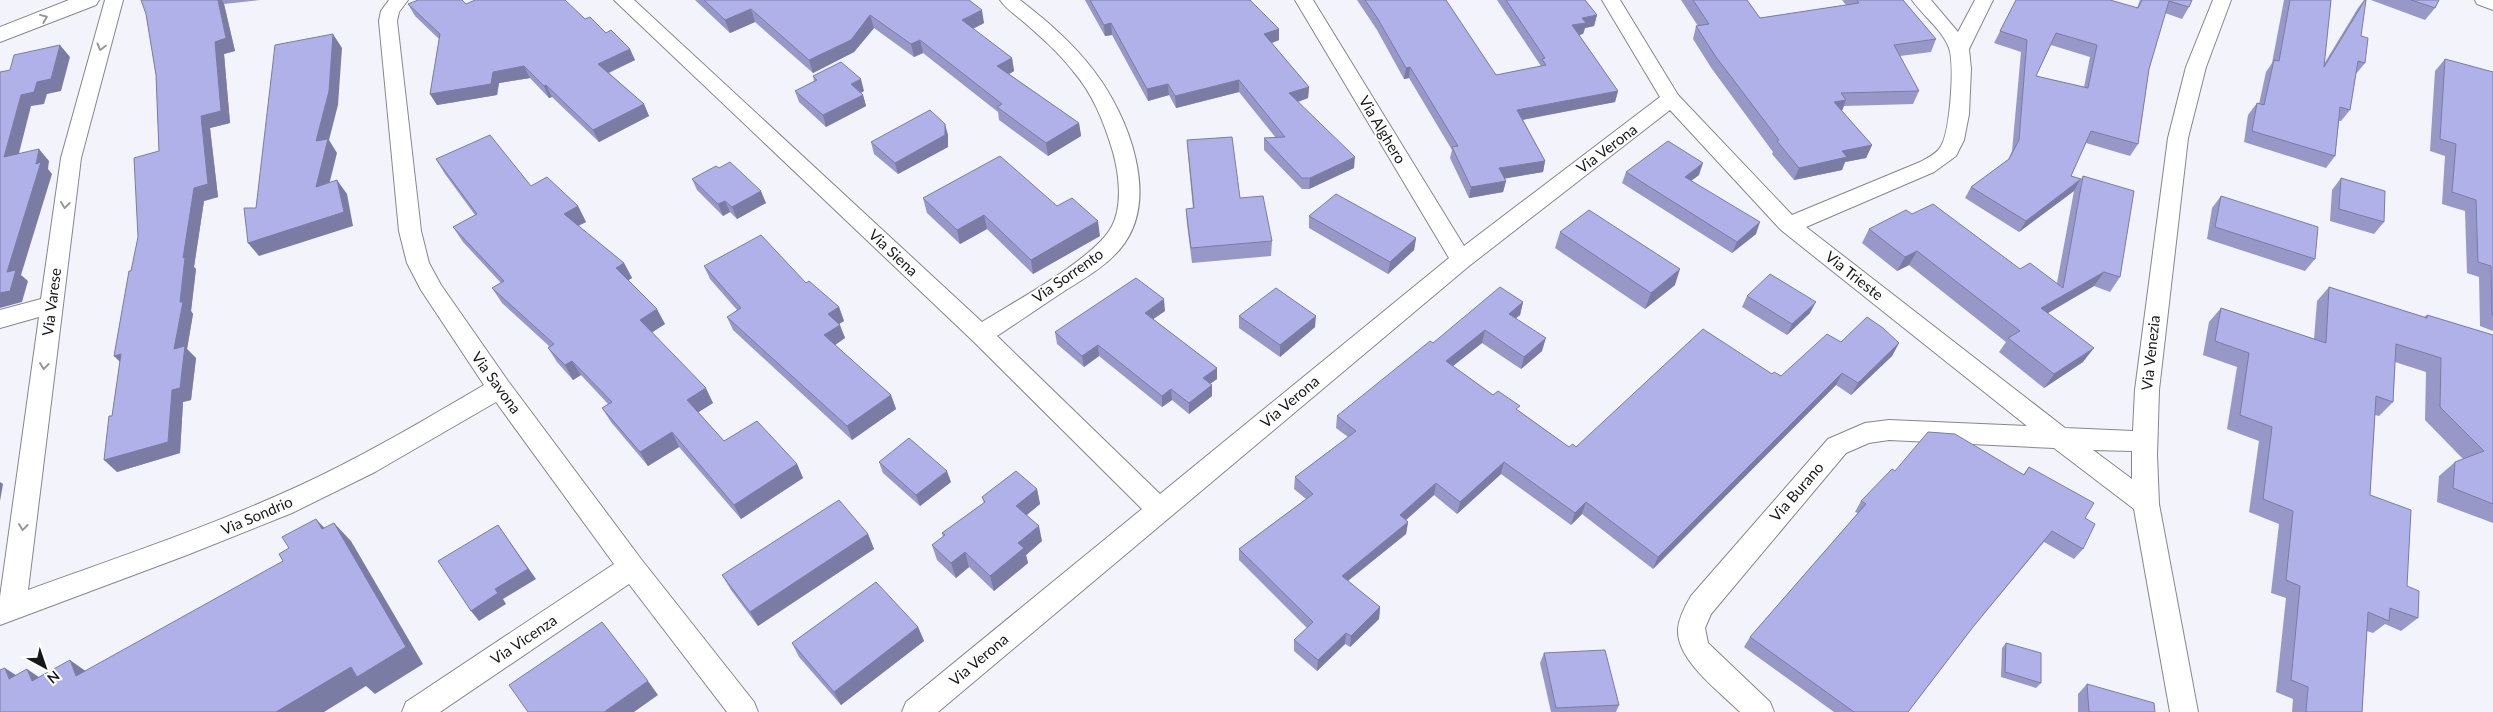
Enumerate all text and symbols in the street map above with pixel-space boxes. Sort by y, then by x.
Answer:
one-way arrow [39,13,48,24]
one-way arrow [96,43,107,51]
street label: Via Alghero [1356,92,1410,167]
street label: Via Verona [1573,120,1640,177]
one-way arrow [60,201,70,209]
street label: Via Siena [865,225,922,279]
street label: Via Sorrento [1029,244,1106,306]
street label: Via Trieste [1822,247,1887,303]
street label: Via Varese [38,267,64,337]
street label: Via Venezia [2137,314,2163,391]
street label: Via Savona [468,348,525,417]
one-way arrow [39,363,50,371]
street label: Via Verona [1256,372,1322,431]
street label: Via Burano [1766,458,1827,525]
street label: Via Sondrio [218,492,295,538]
one-way arrow [18,524,29,532]
street label: Via Vicenza [487,611,560,668]
street label: Via Verona [945,630,1011,689]
north arrow [20,642,70,692]
text: N [44,667,63,687]

